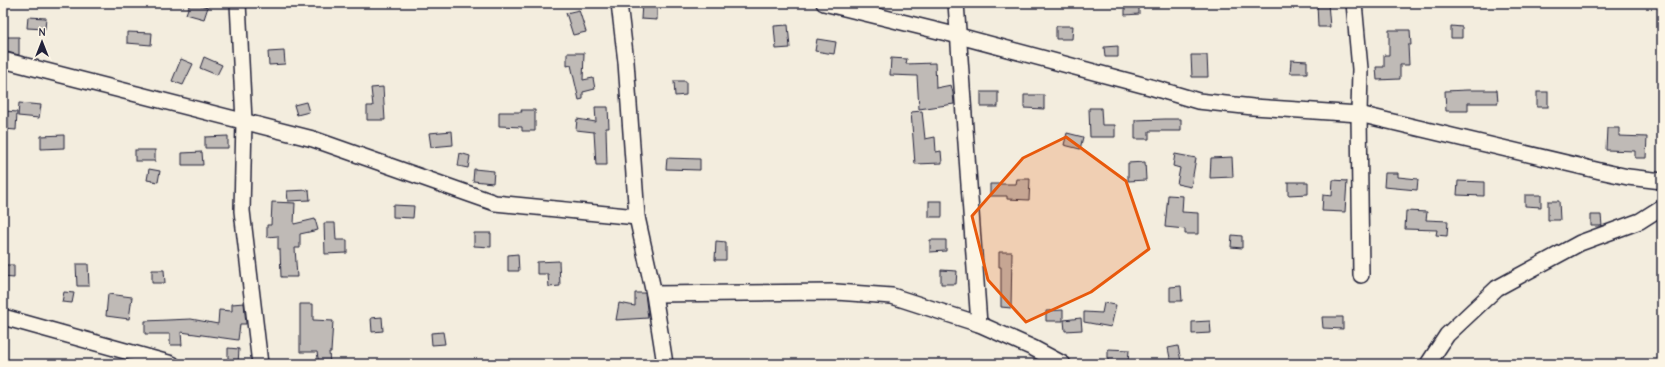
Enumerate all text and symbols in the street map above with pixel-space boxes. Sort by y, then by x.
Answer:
north arrow [22,22,62,62]
text: N [38,26,46,39]

